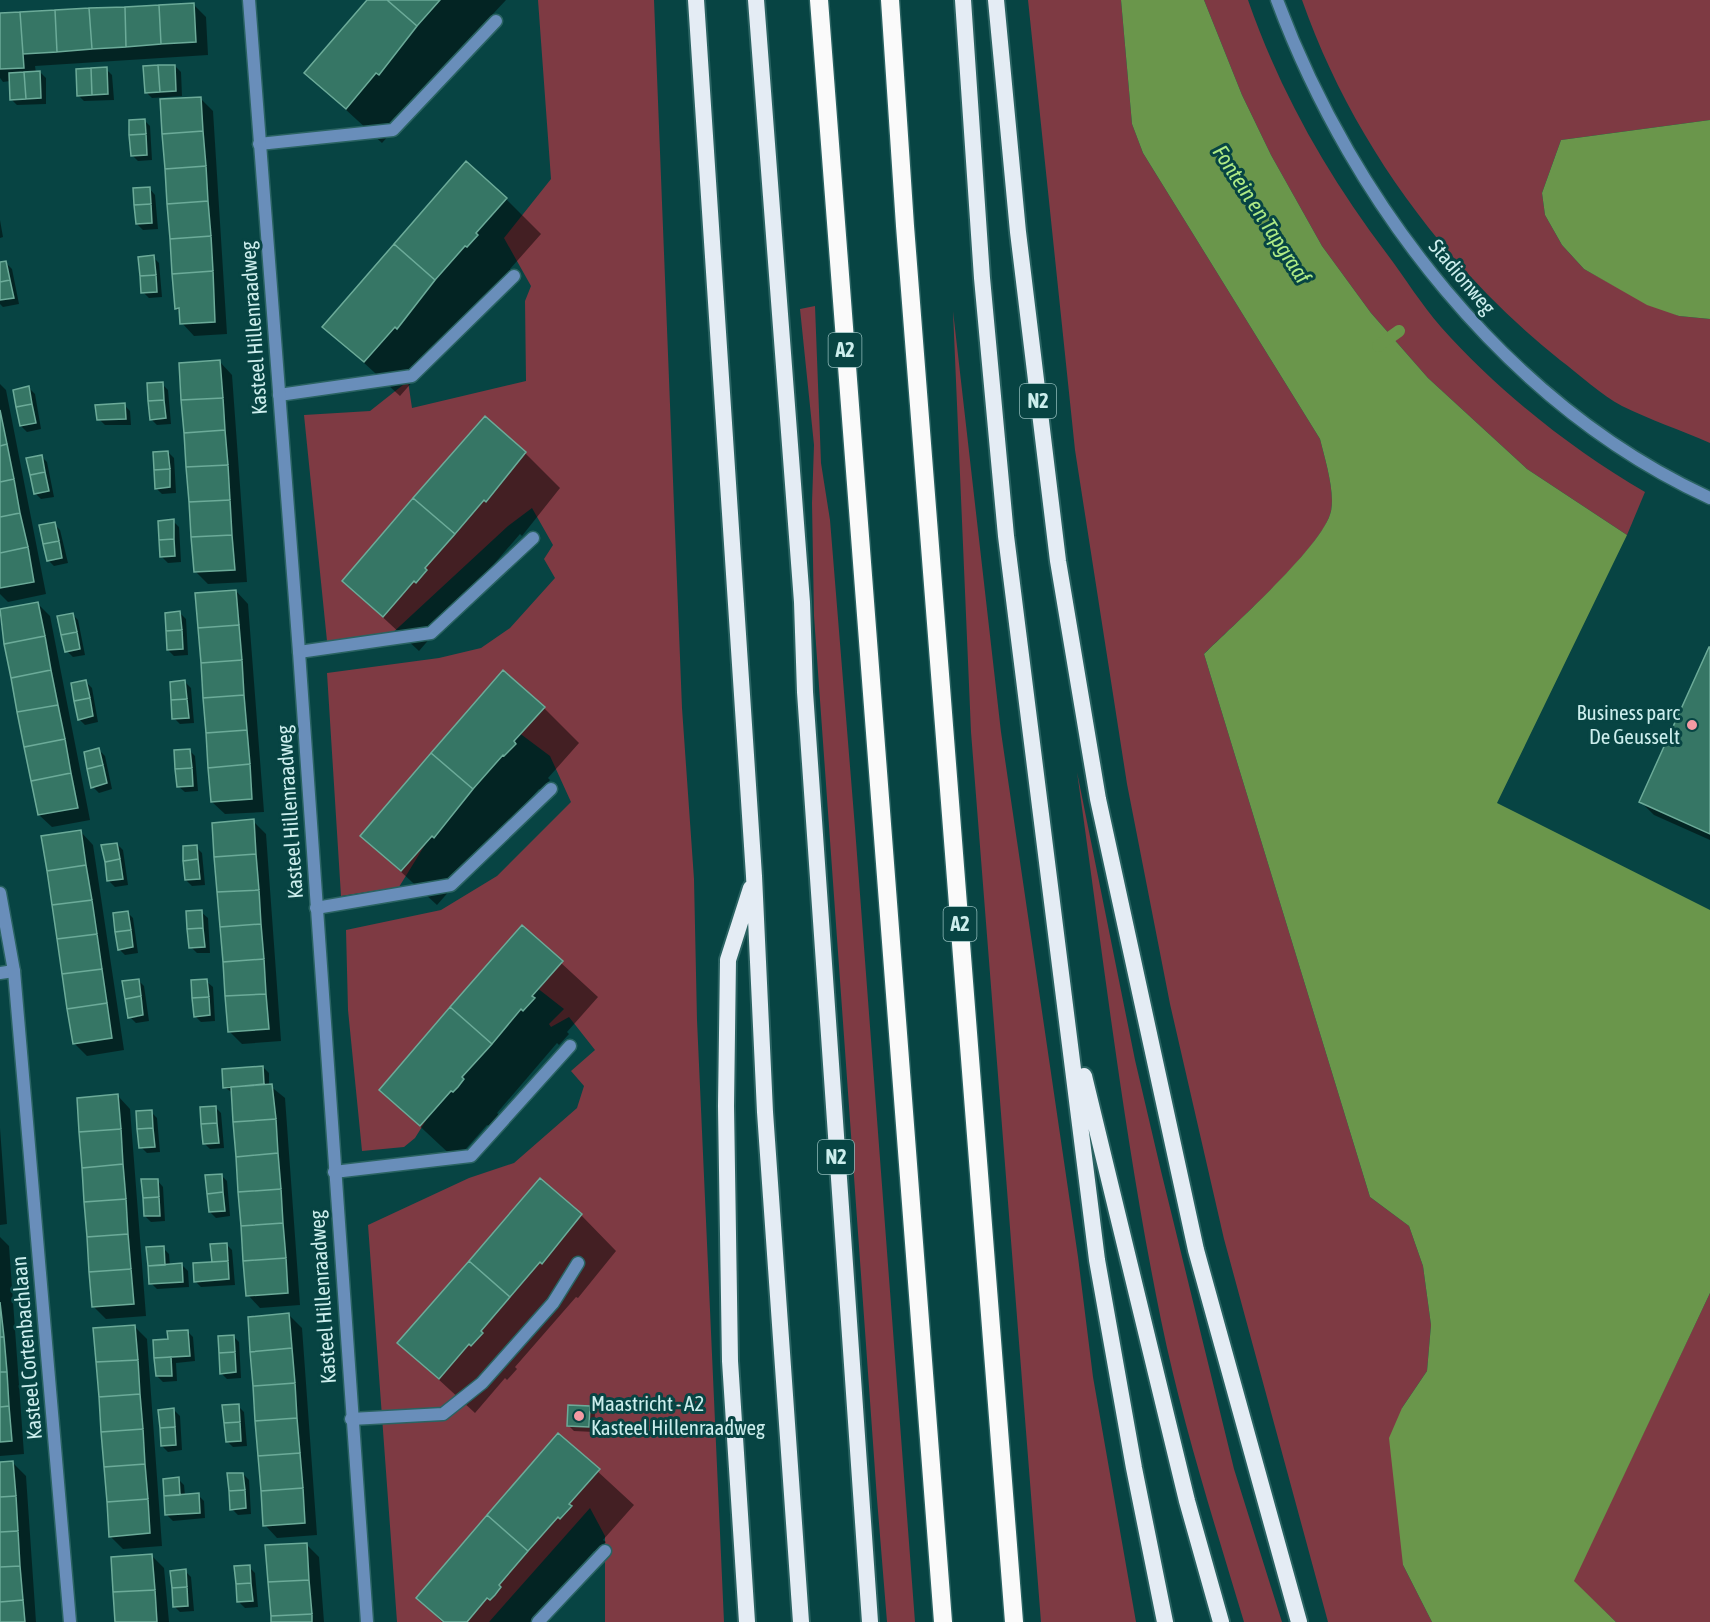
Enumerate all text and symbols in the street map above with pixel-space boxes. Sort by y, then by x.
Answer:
water label: Fontein en Tapgraaf [1208,140,1317,289]
street label: Stadionweg [1425,234,1501,319]
street label: Kasteel Hillenraadweg [235,240,271,416]
road number: A2 [828,333,862,367]
road number: N2 [1020,384,1056,418]
place label: Business parc De Geusselt [1577,700,1680,748]
marker: Business parc De Geusselt [1685,718,1699,732]
street label: Kasteel Hillenraadweg [271,724,307,900]
road number: A2 [944,907,976,941]
road number: N2 [818,1140,854,1174]
street label: Kasteel Hillenraadweg [304,1209,340,1385]
street label: Kasteel Cortenbachlaan [6,1255,46,1441]
place label: Maastricht - A2 Kasteel Hillenraadweg [591,1391,765,1439]
marker: Maastricht - A2 Kasteel Hillenraadweg [572,1409,586,1423]

